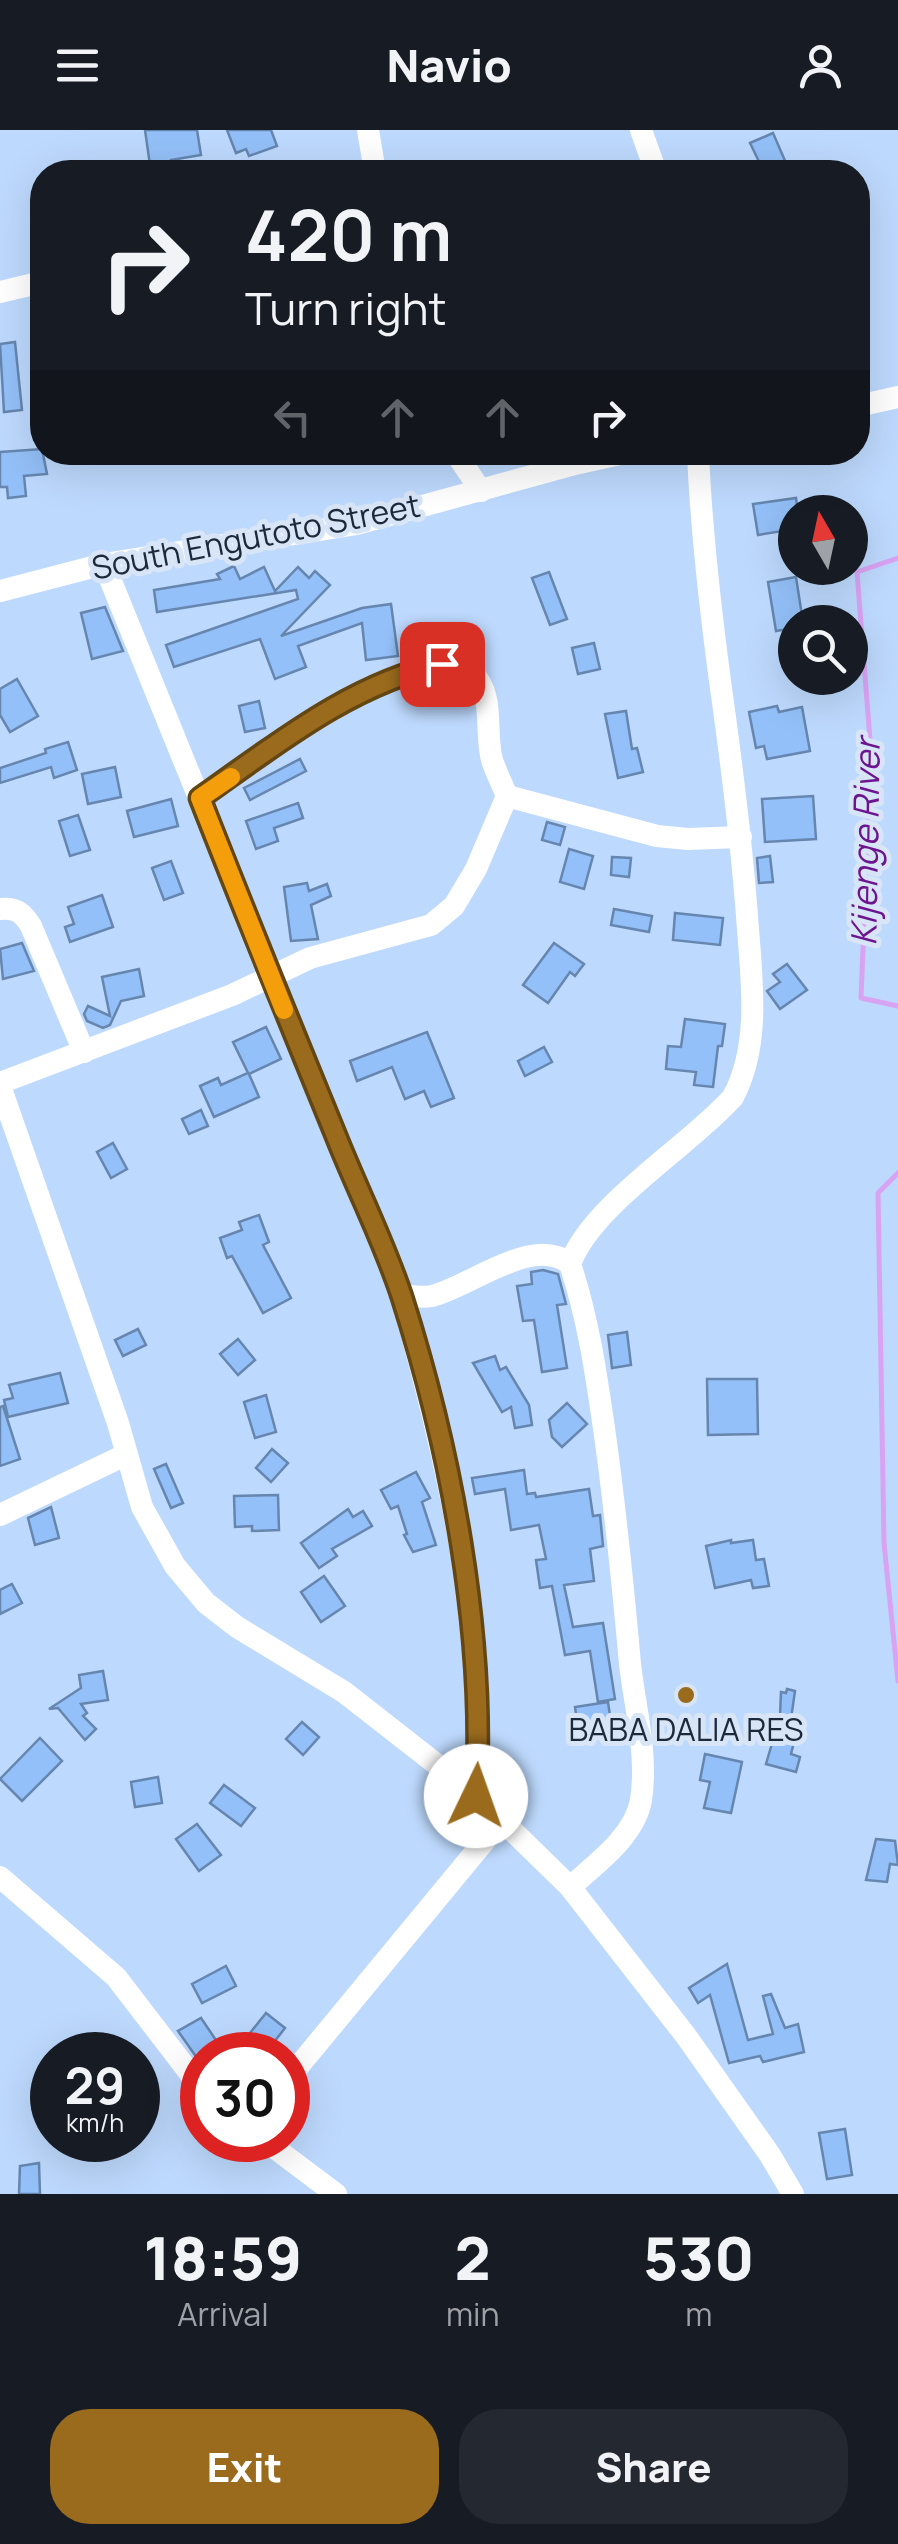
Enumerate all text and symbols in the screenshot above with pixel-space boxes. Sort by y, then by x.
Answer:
text: Navio [386,34,512,96]
icon: menu [50,38,105,93]
icon: person [793,38,848,93]
text: 420 m [245,186,452,282]
icon: right [80,200,210,330]
text: Turn right [245,277,446,339]
icon: left [265,390,320,445]
icon: ahead [370,390,425,445]
icon: ahead [475,390,530,445]
icon: right [580,390,635,445]
street label: South Engutoto Street [88,483,424,589]
north arrow [778,495,868,585]
map controls [778,495,868,695]
button: search [778,605,868,695]
pin [400,622,485,707]
icon: arrive [415,637,470,692]
water label: Kijenge River [839,734,891,946]
marker: BABA DALIA RES [675,1684,697,1706]
place label: BABA DALIA RES [568,1707,804,1751]
position arrow [424,1744,528,1848]
speed limit sign: 30 [180,2032,310,2162]
text: 29 [65,2051,125,2119]
text: km/h [66,2105,124,2140]
text: 18:59 [144,2216,302,2298]
text: 2 [455,2216,491,2298]
text: 530 [643,2216,754,2298]
text: Arrival [177,2292,269,2336]
text: min [446,2292,500,2336]
text: m [685,2292,712,2336]
button: Exit [50,2409,439,2524]
button: Share [459,2409,848,2524]

